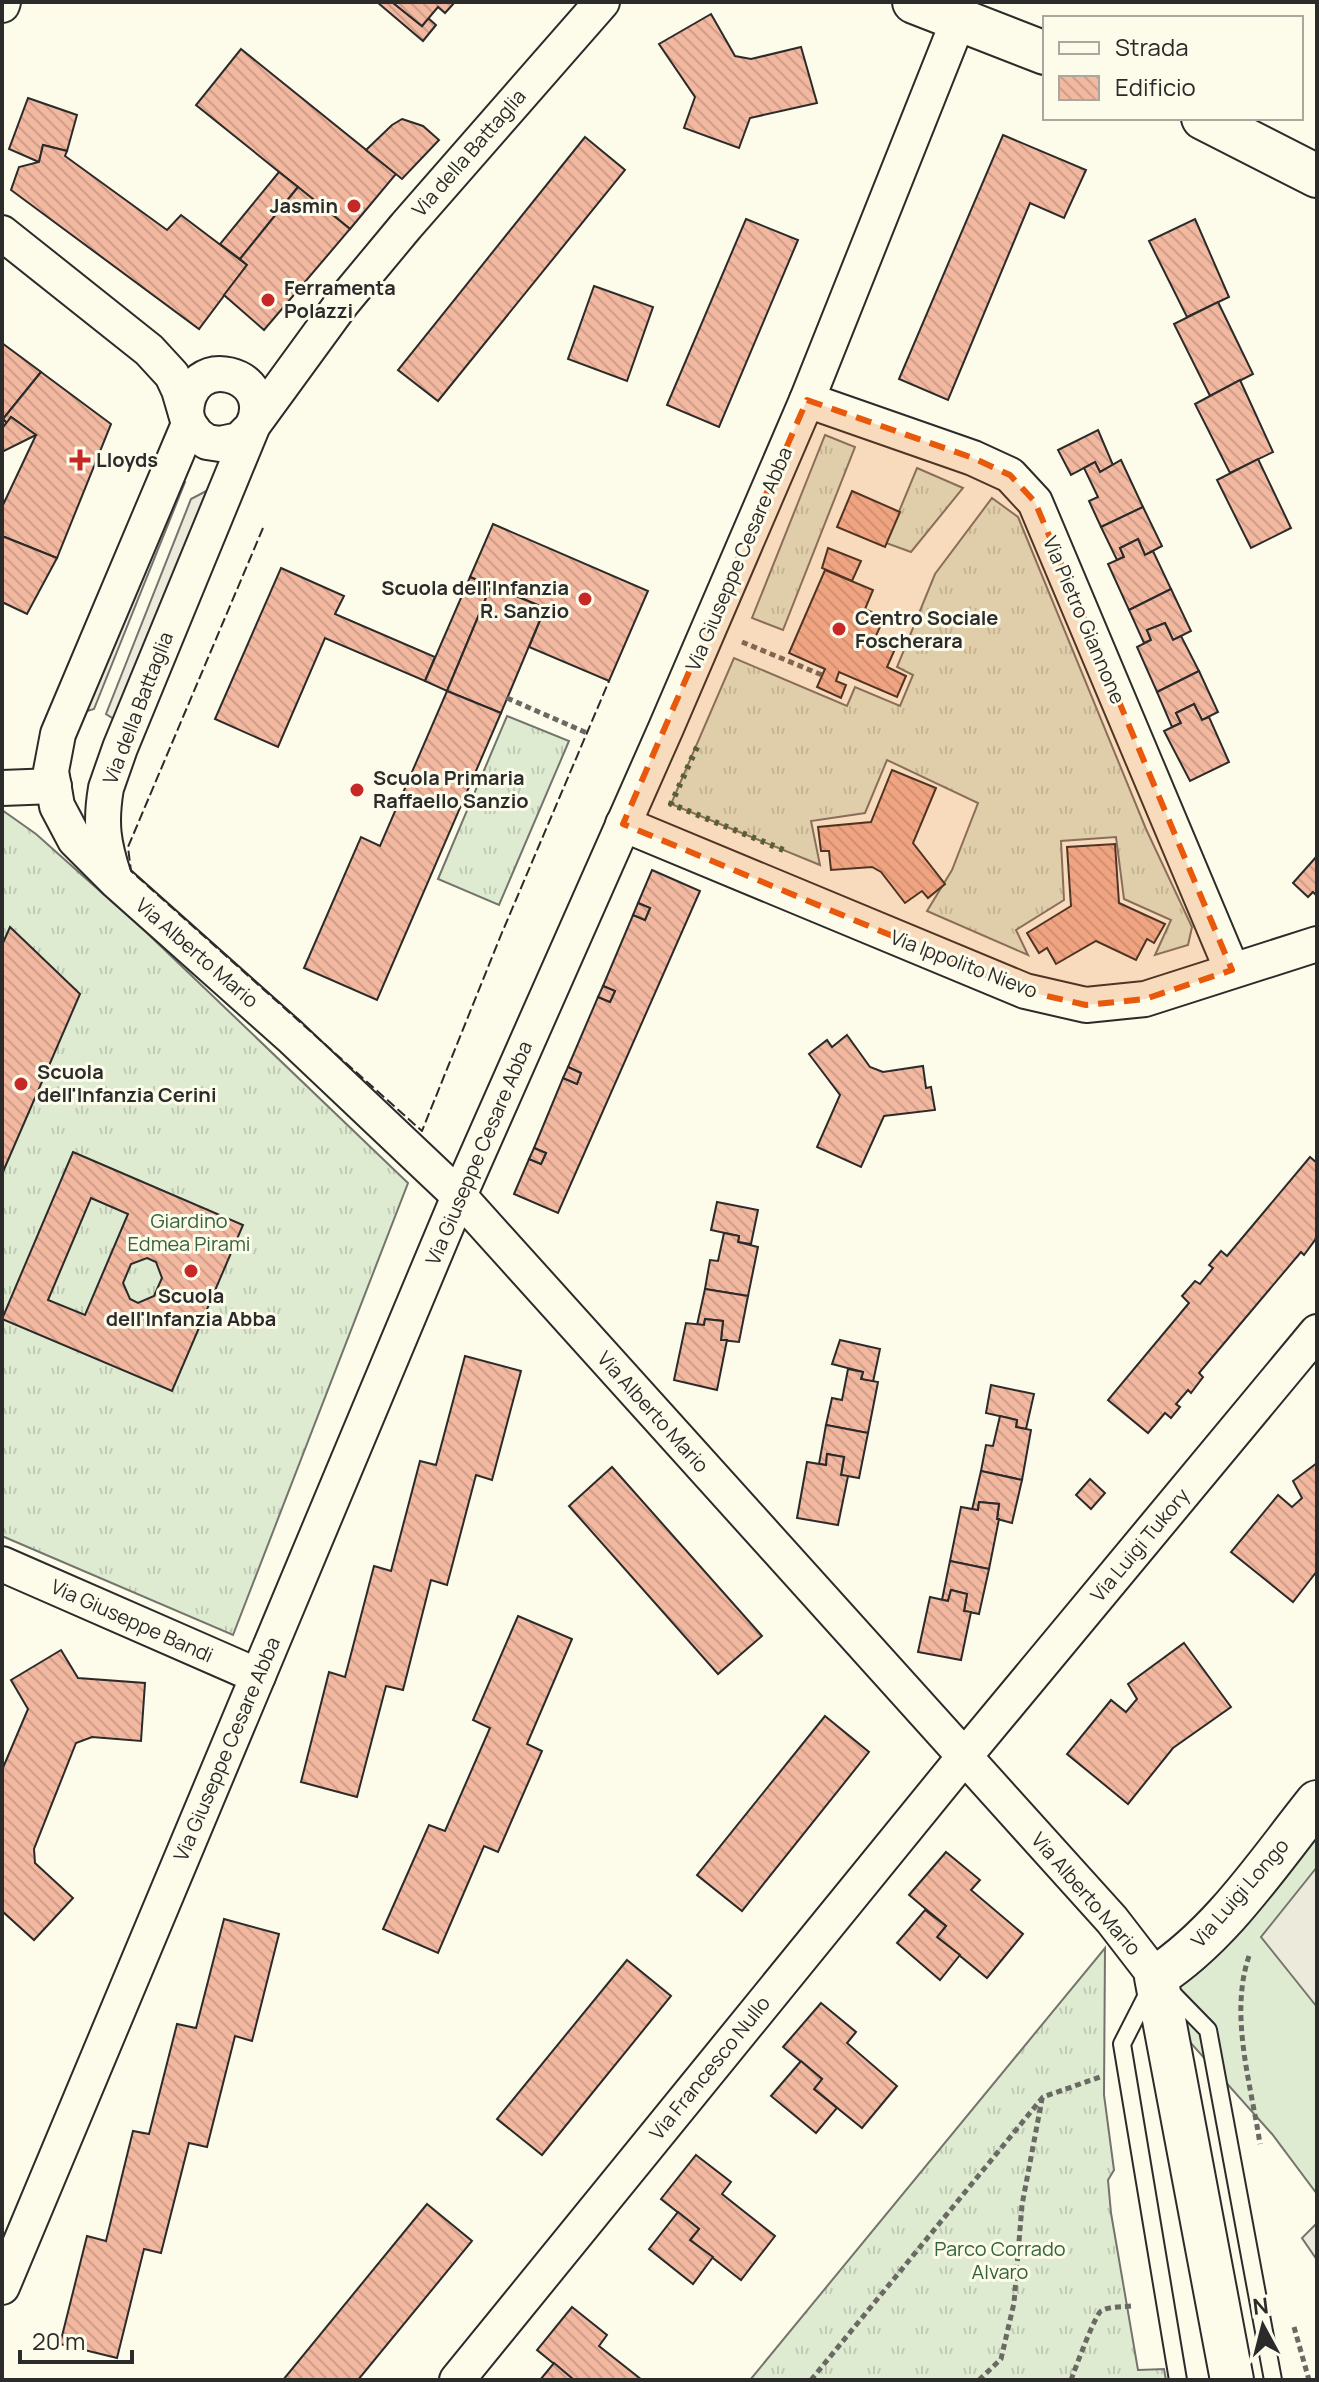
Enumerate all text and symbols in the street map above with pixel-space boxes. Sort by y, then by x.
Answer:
legend [1043,16,1303,120]
text: Strada [1115,30,1188,63]
text: Edificio [1115,70,1196,103]
street label: Via della Battaglia [406,83,532,222]
place label: Jasmin [270,192,338,219]
marker: Jasmin [345,197,363,215]
place label: Ferramenta Polazzi [284,274,396,324]
marker: Ferramenta Polazzi [259,291,277,309]
street label: Via Giuseppe Cesare Abba [679,443,798,675]
place label: Lloyds [96,446,158,473]
marker: Lloyds [71,451,89,469]
street label: Via Pietro Giannone [1037,532,1132,708]
place label: Scuola dell'Infanzia R. Sanzio [381,574,569,624]
marker: Scuola dell'Infanzia R. Sanzio [576,590,594,608]
place label: Centro Sociale Foscherara [855,604,998,654]
marker: Centro Sociale Foscherara [830,620,848,638]
street label: Via della Battaglia [96,628,179,788]
place label: Scuola Primaria Raffaello Sanzio [373,764,529,814]
marker: Scuola Primaria Raffaello Sanzio [348,781,366,799]
street label: Via Alberto Mario [130,892,265,1014]
street label: Via Ippolito Nievo [887,923,1042,1004]
street label: Via Giuseppe Cesare Abba [419,1037,538,1269]
place label: Scuola dell'Infanzia Cerini [37,1058,217,1108]
marker: Scuola dell'Infanzia Cerini [12,1075,30,1093]
park label: Giardino Edmea Pirami [127,1207,251,1257]
marker: Scuola dell'Infanzia Abba [182,1262,200,1280]
place label: Scuola dell'Infanzia Abba [106,1282,276,1332]
street label: Via Alberto Mario [592,1345,715,1478]
street label: Via Luigi Tukory [1084,1482,1195,1607]
street label: Via Giuseppe Bandi [47,1573,218,1668]
street label: Via Giuseppe Cesare Abba [167,1633,286,1865]
street label: Via Alberto Mario [1025,1826,1147,1961]
street label: Via Luigi Longo [1185,1832,1295,1953]
street label: Via Francesco Nullo [643,1990,776,2145]
park label: Parco Corrado Alvaro [934,2235,1066,2285]
north arrow [1223,2286,1303,2366]
text: N [1251,2290,1270,2322]
scale bar [20,2314,132,2364]
text: 20 m [32,2324,85,2357]

